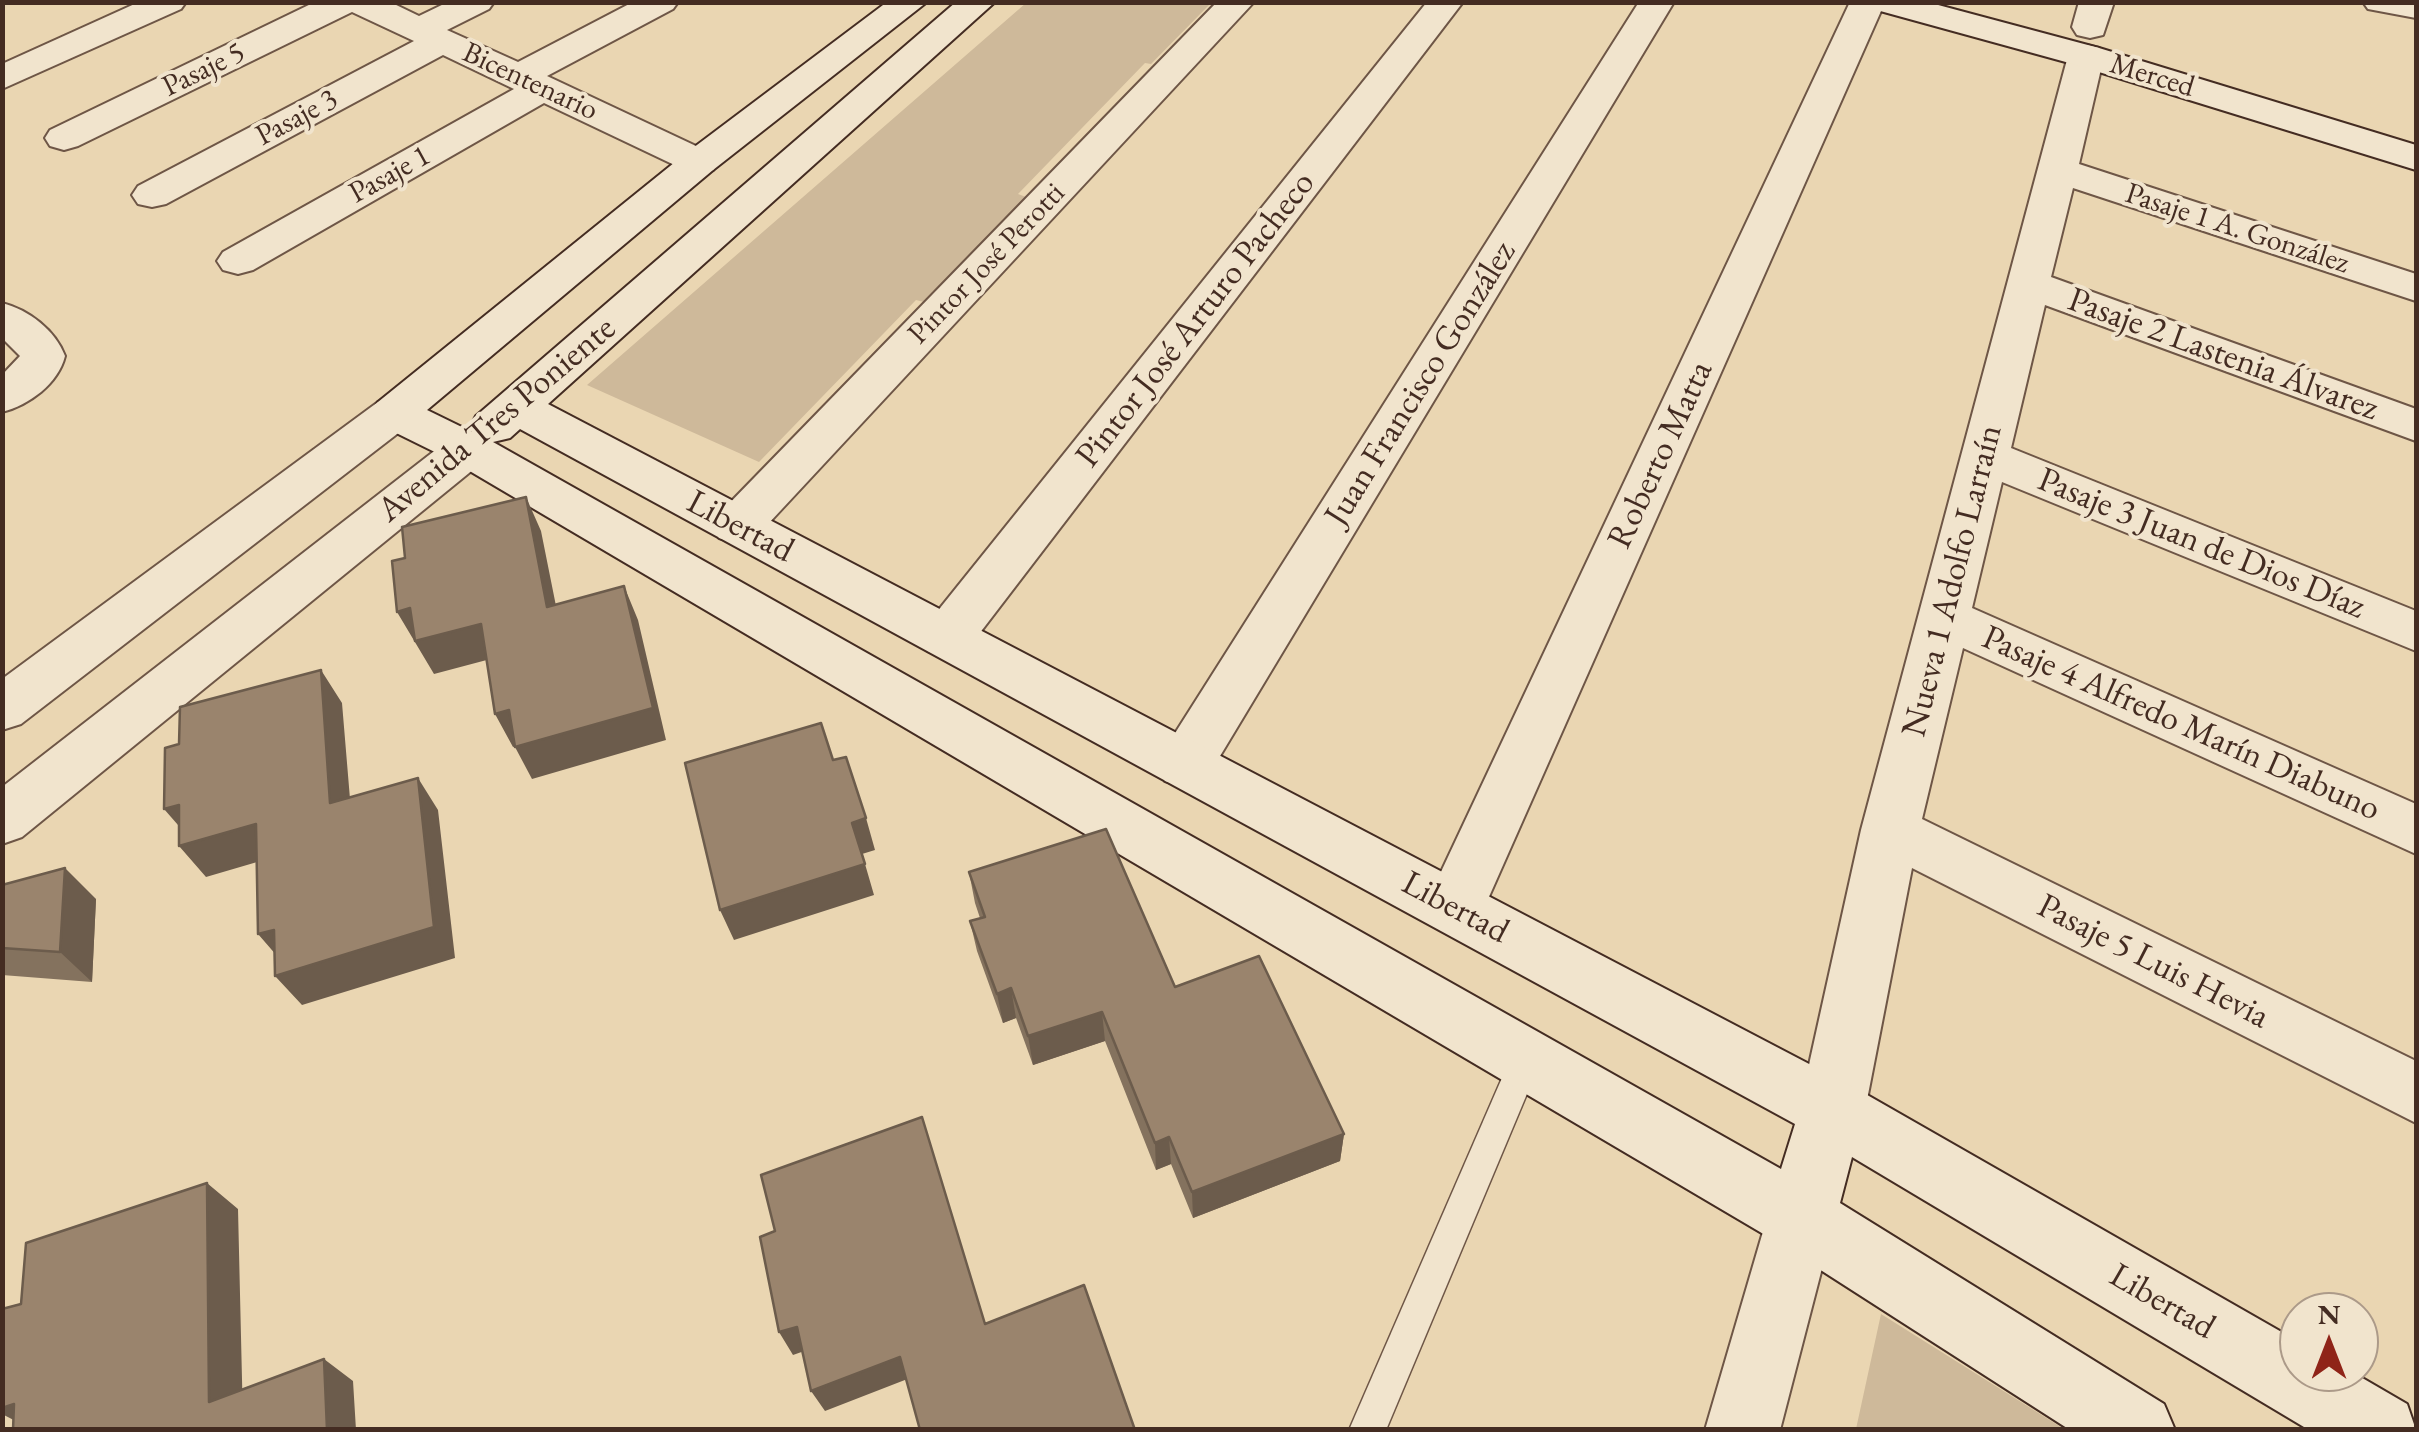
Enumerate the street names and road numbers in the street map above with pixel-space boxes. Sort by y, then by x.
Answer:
street label: Pasaje 5 [157,35,251,105]
street label: Bicentenario [457,35,603,129]
street label: Merced [2105,46,2199,106]
street label: Pasaje 3 [250,82,344,154]
street label: Pasaje 1 [343,138,437,212]
street label: Pintor José Arturo Pacheco [1067,164,1325,476]
street label: Pintor José Perotti [901,176,1073,352]
street label: Pasaje 1 A. González [2121,176,2353,282]
street label: Juan Francisco González [1316,234,1526,534]
street label: Pasaje 2 Lastenia Álvarez [2062,279,2384,431]
street label: Avenida Tres Poniente [369,308,625,532]
street label: Roberto Matta [1599,355,1723,555]
street label: Nueva 1 Adolfo Larraín [1894,421,2012,741]
street label: Pasaje 3 Juan de Dios Díaz [2031,459,2371,629]
street label: Libertad [679,481,801,573]
street label: Pasaje 4 Alfredo Marín Diabuno [1975,617,2387,831]
street label: Libertad [1394,862,1516,954]
street label: Pasaje 5 Luis Hevia [2030,886,2276,1038]
street label: Libertad [2102,1255,2222,1349]

